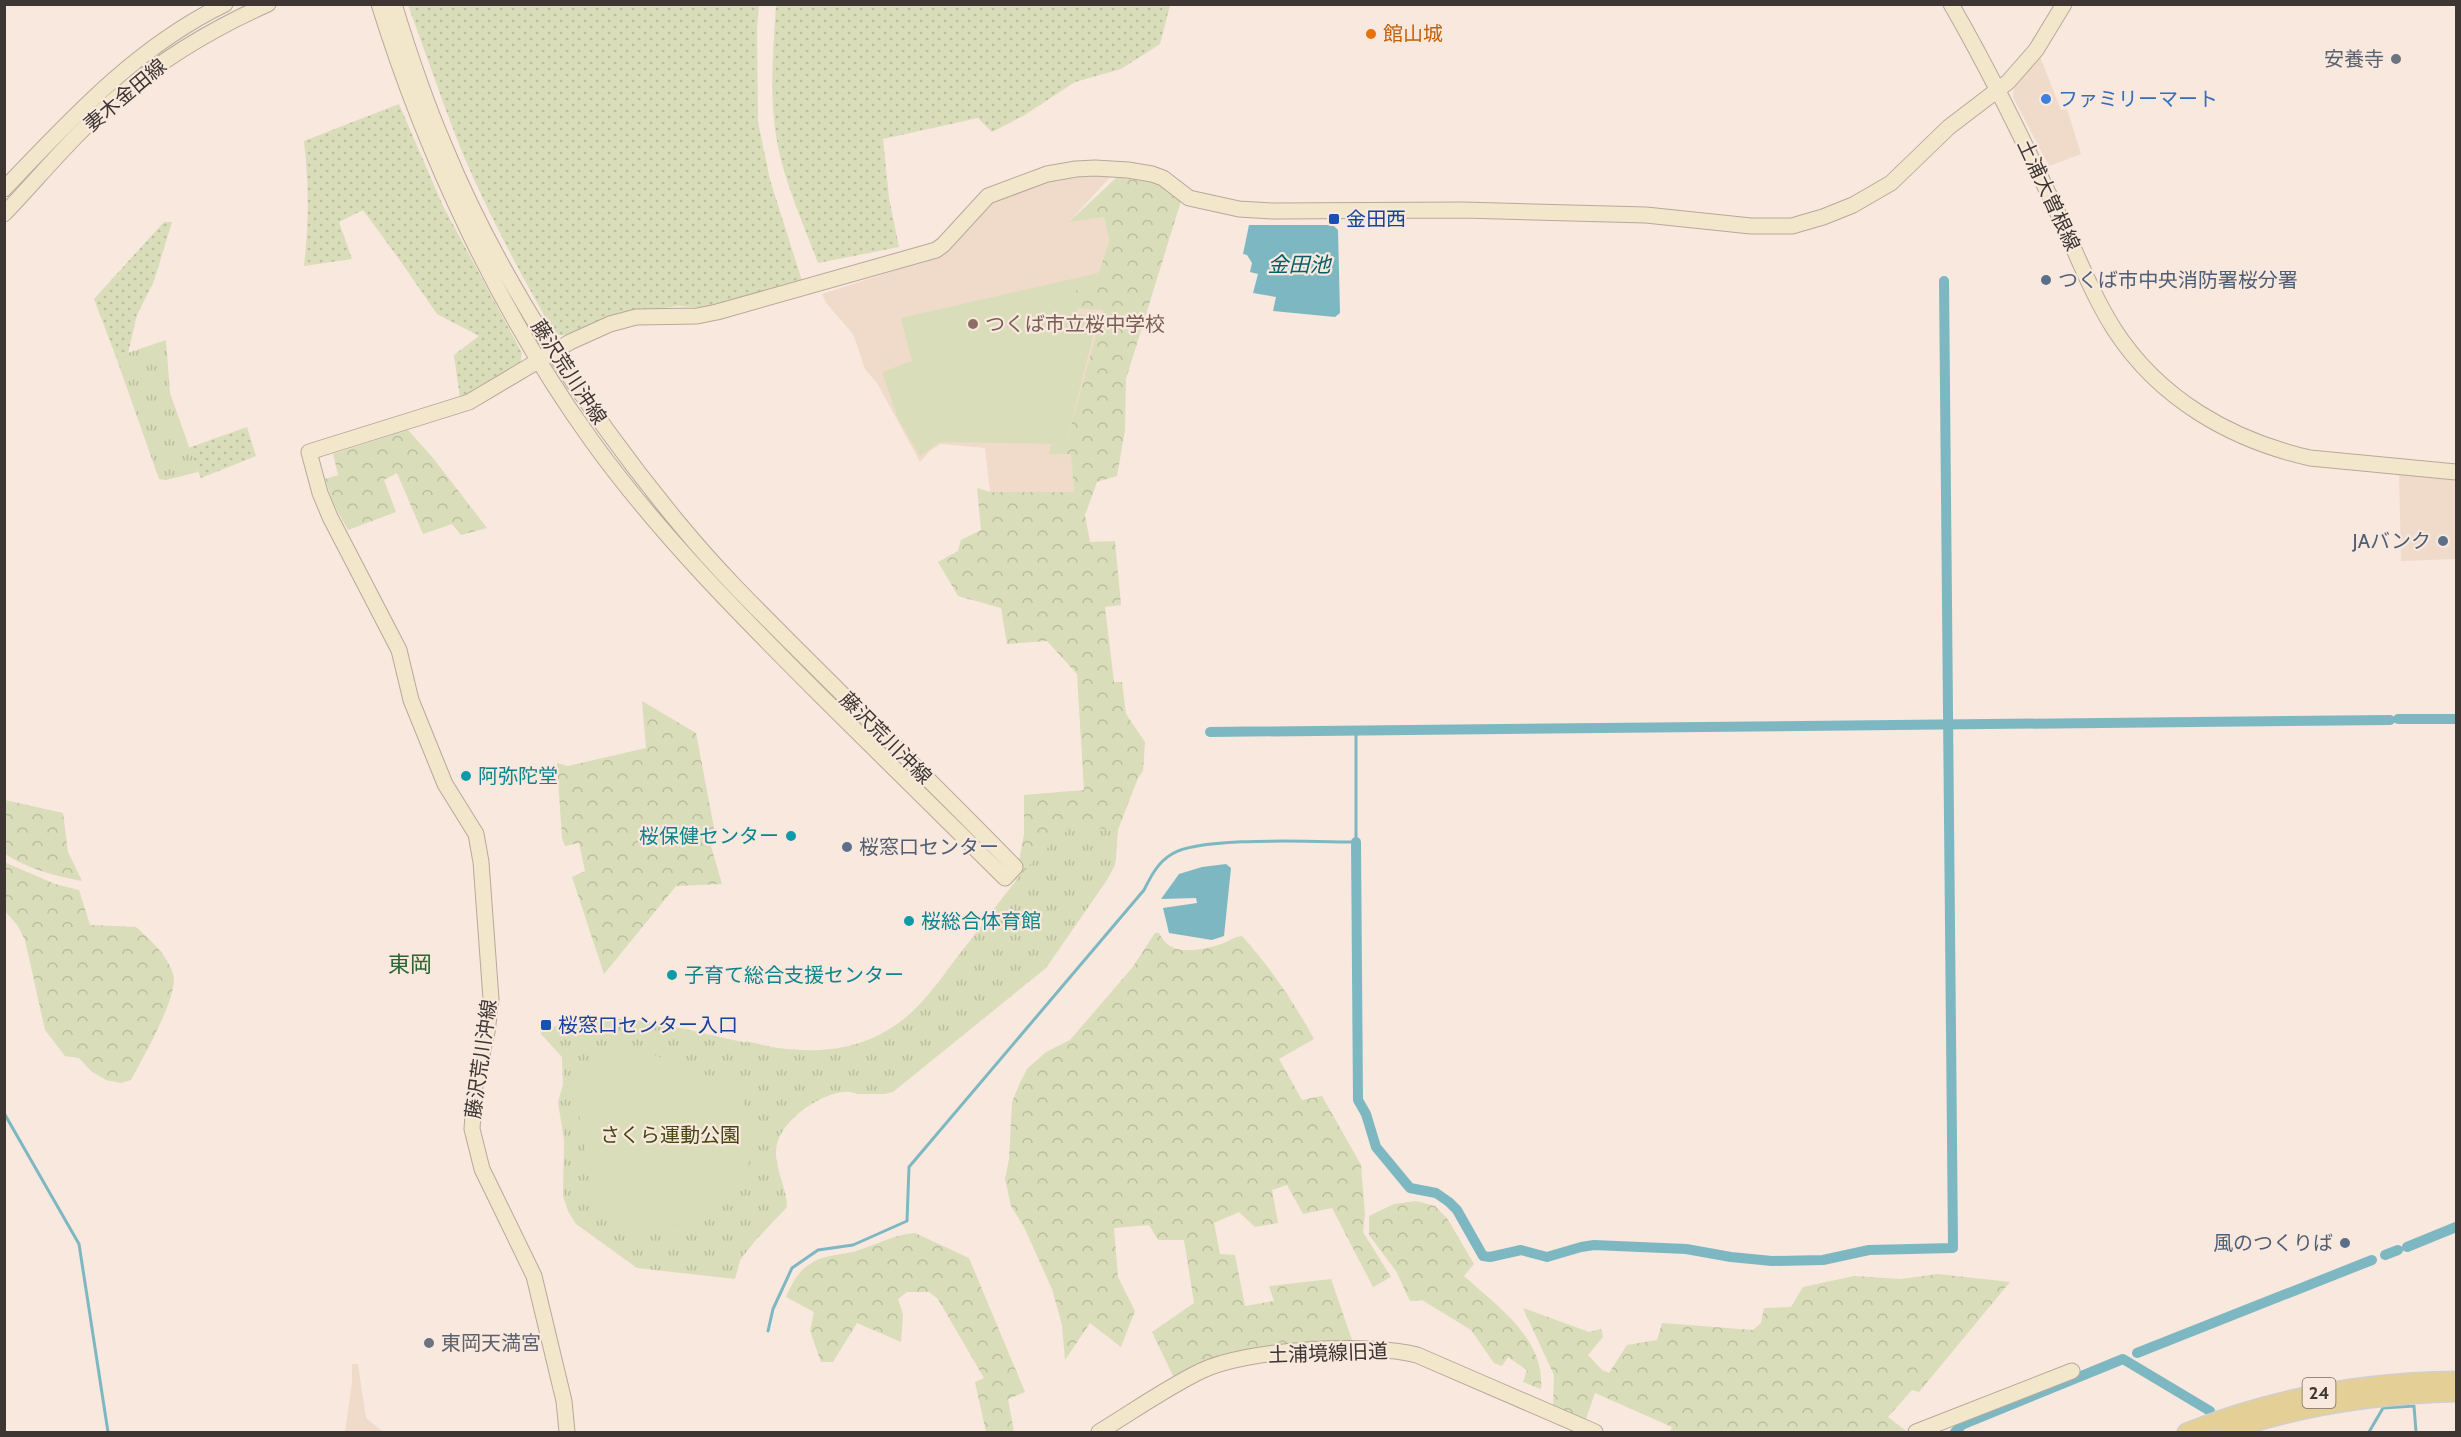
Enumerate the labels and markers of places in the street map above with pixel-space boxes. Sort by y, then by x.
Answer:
place label: 館山城 [1383,22,1443,46]
marker: 館山城 [1364,27,1378,41]
place label: 安養寺 [2324,47,2384,71]
marker: 安養寺 [2389,52,2403,66]
place label: ファミリーマート [2058,87,2218,111]
marker: ファミリーマート [2039,92,2053,106]
place label: 金田西 [1346,207,1406,231]
marker: 金田西 [1327,212,1341,226]
place label: つくば市中央消防署桜分署 [2058,268,2298,292]
marker: つくば市中央消防署桜分署 [2039,273,2053,287]
place label: つくば市立桜中学校 [985,312,1165,336]
marker: つくば市立桜中学校 [966,317,980,331]
place label: JAバンク [2352,529,2431,553]
marker: JAバンク [2436,534,2450,548]
place label: 阿弥陀堂 [478,764,558,788]
marker: 阿弥陀堂 [459,769,473,783]
place label: 桜保健センター [639,824,779,848]
marker: 桜保健センター [784,829,798,843]
place label: 桜窓口センター [859,835,999,859]
marker: 桜窓口センター [840,840,854,854]
place label: 桜総合体育館 [921,909,1041,933]
marker: 桜総合体育館 [902,914,916,928]
place label: 子育て総合支援センター [684,963,904,987]
marker: 子育て総合支援センター [665,968,679,982]
place label: 桜窓口センター入口 [558,1013,738,1037]
marker: 桜窓口センター入口 [539,1018,553,1032]
place label: 風のつくりば [2213,1231,2333,1255]
marker: 風のつくりば [2338,1236,2352,1250]
place label: 東岡天満宮 [441,1331,541,1355]
marker: 東岡天満宮 [422,1336,436,1350]

